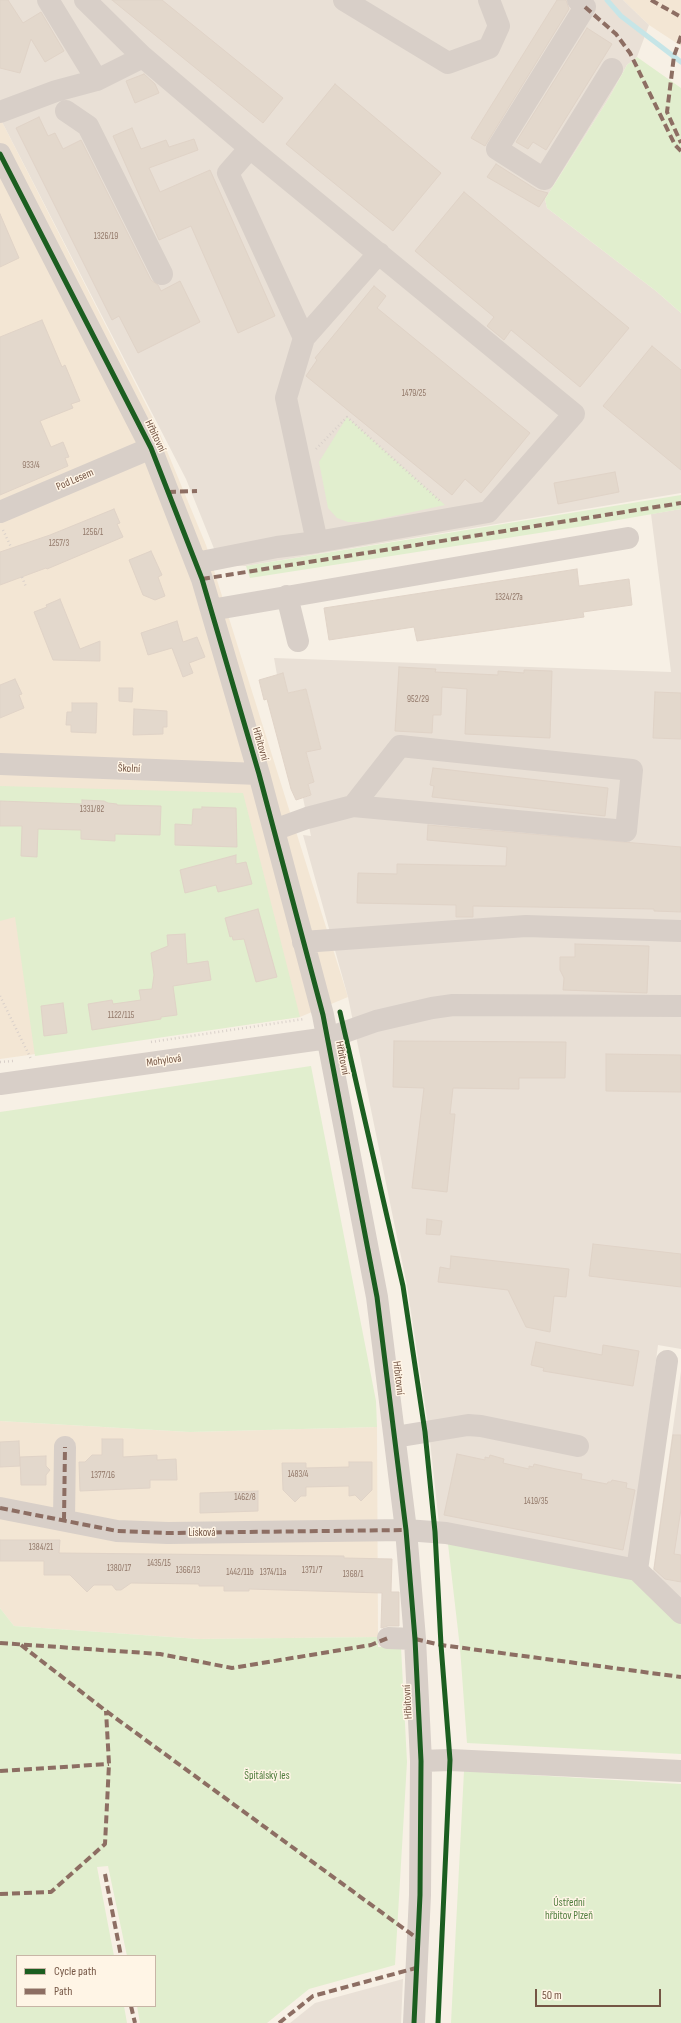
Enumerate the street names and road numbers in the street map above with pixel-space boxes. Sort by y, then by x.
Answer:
street label: Hřbitovní [142,418,168,454]
street label: Pod Lesem [54,466,96,494]
street label: Hřbitovní [249,726,271,762]
street label: Školní [118,762,140,776]
street label: Hřbitovní [332,1040,352,1076]
street label: Mohylová [146,1052,182,1070]
street label: Hřbitovní [389,1360,407,1396]
street label: Lísková [189,1526,215,1540]
street label: Hřbitovní [401,1685,415,1719]

